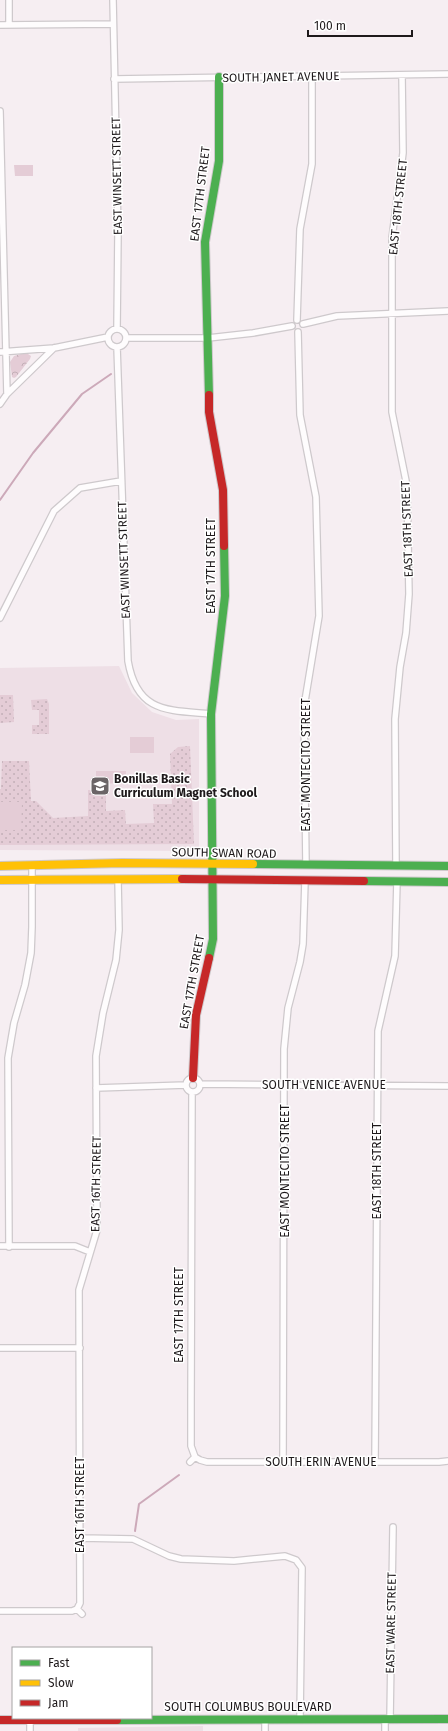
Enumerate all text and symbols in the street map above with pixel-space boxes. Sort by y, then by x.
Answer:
scale bar [308,12,412,38]
text: 100 m [314,19,346,33]
street label: SOUTH JANET AVENUE [222,69,340,85]
street label: EAST WINSETT STREET [109,116,125,235]
street label: EAST 17TH STREET [187,145,213,242]
street label: EAST 18TH STREET [386,157,410,256]
street label: EAST 18TH STREET [398,480,416,578]
street label: EAST WINSETT STREET [115,500,133,619]
street label: EAST 17TH STREET [204,517,218,614]
street label: EAST MONTECITO STREET [299,697,313,832]
place label: Bonillas Basic Curriculum Magnet School [114,772,258,800]
school or university icon: Bonillas Basic Curriculum Magnet School [89,775,111,797]
street label: SOUTH SWAN ROAD [171,845,277,861]
street label: EAST 17TH STREET [177,933,207,1030]
street label: SOUTH VENICE AVENUE [262,1078,386,1092]
street label: EAST MONTECITO STREET [278,1103,292,1238]
street label: EAST 18TH STREET [370,1122,384,1219]
street label: EAST 16TH STREET [88,1135,104,1232]
street label: EAST 17TH STREET [172,1266,186,1363]
street label: SOUTH ERIN AVENUE [265,1455,377,1469]
street label: EAST 16TH STREET [73,1456,87,1553]
street label: EAST WARE STREET [383,1571,399,1674]
legend [12,1647,152,1719]
text: Fast [48,1656,70,1670]
text: Slow [48,1676,74,1690]
text: Jam [48,1696,68,1710]
street label: SOUTH COLUMBUS BOULEVARD [164,1700,332,1714]

